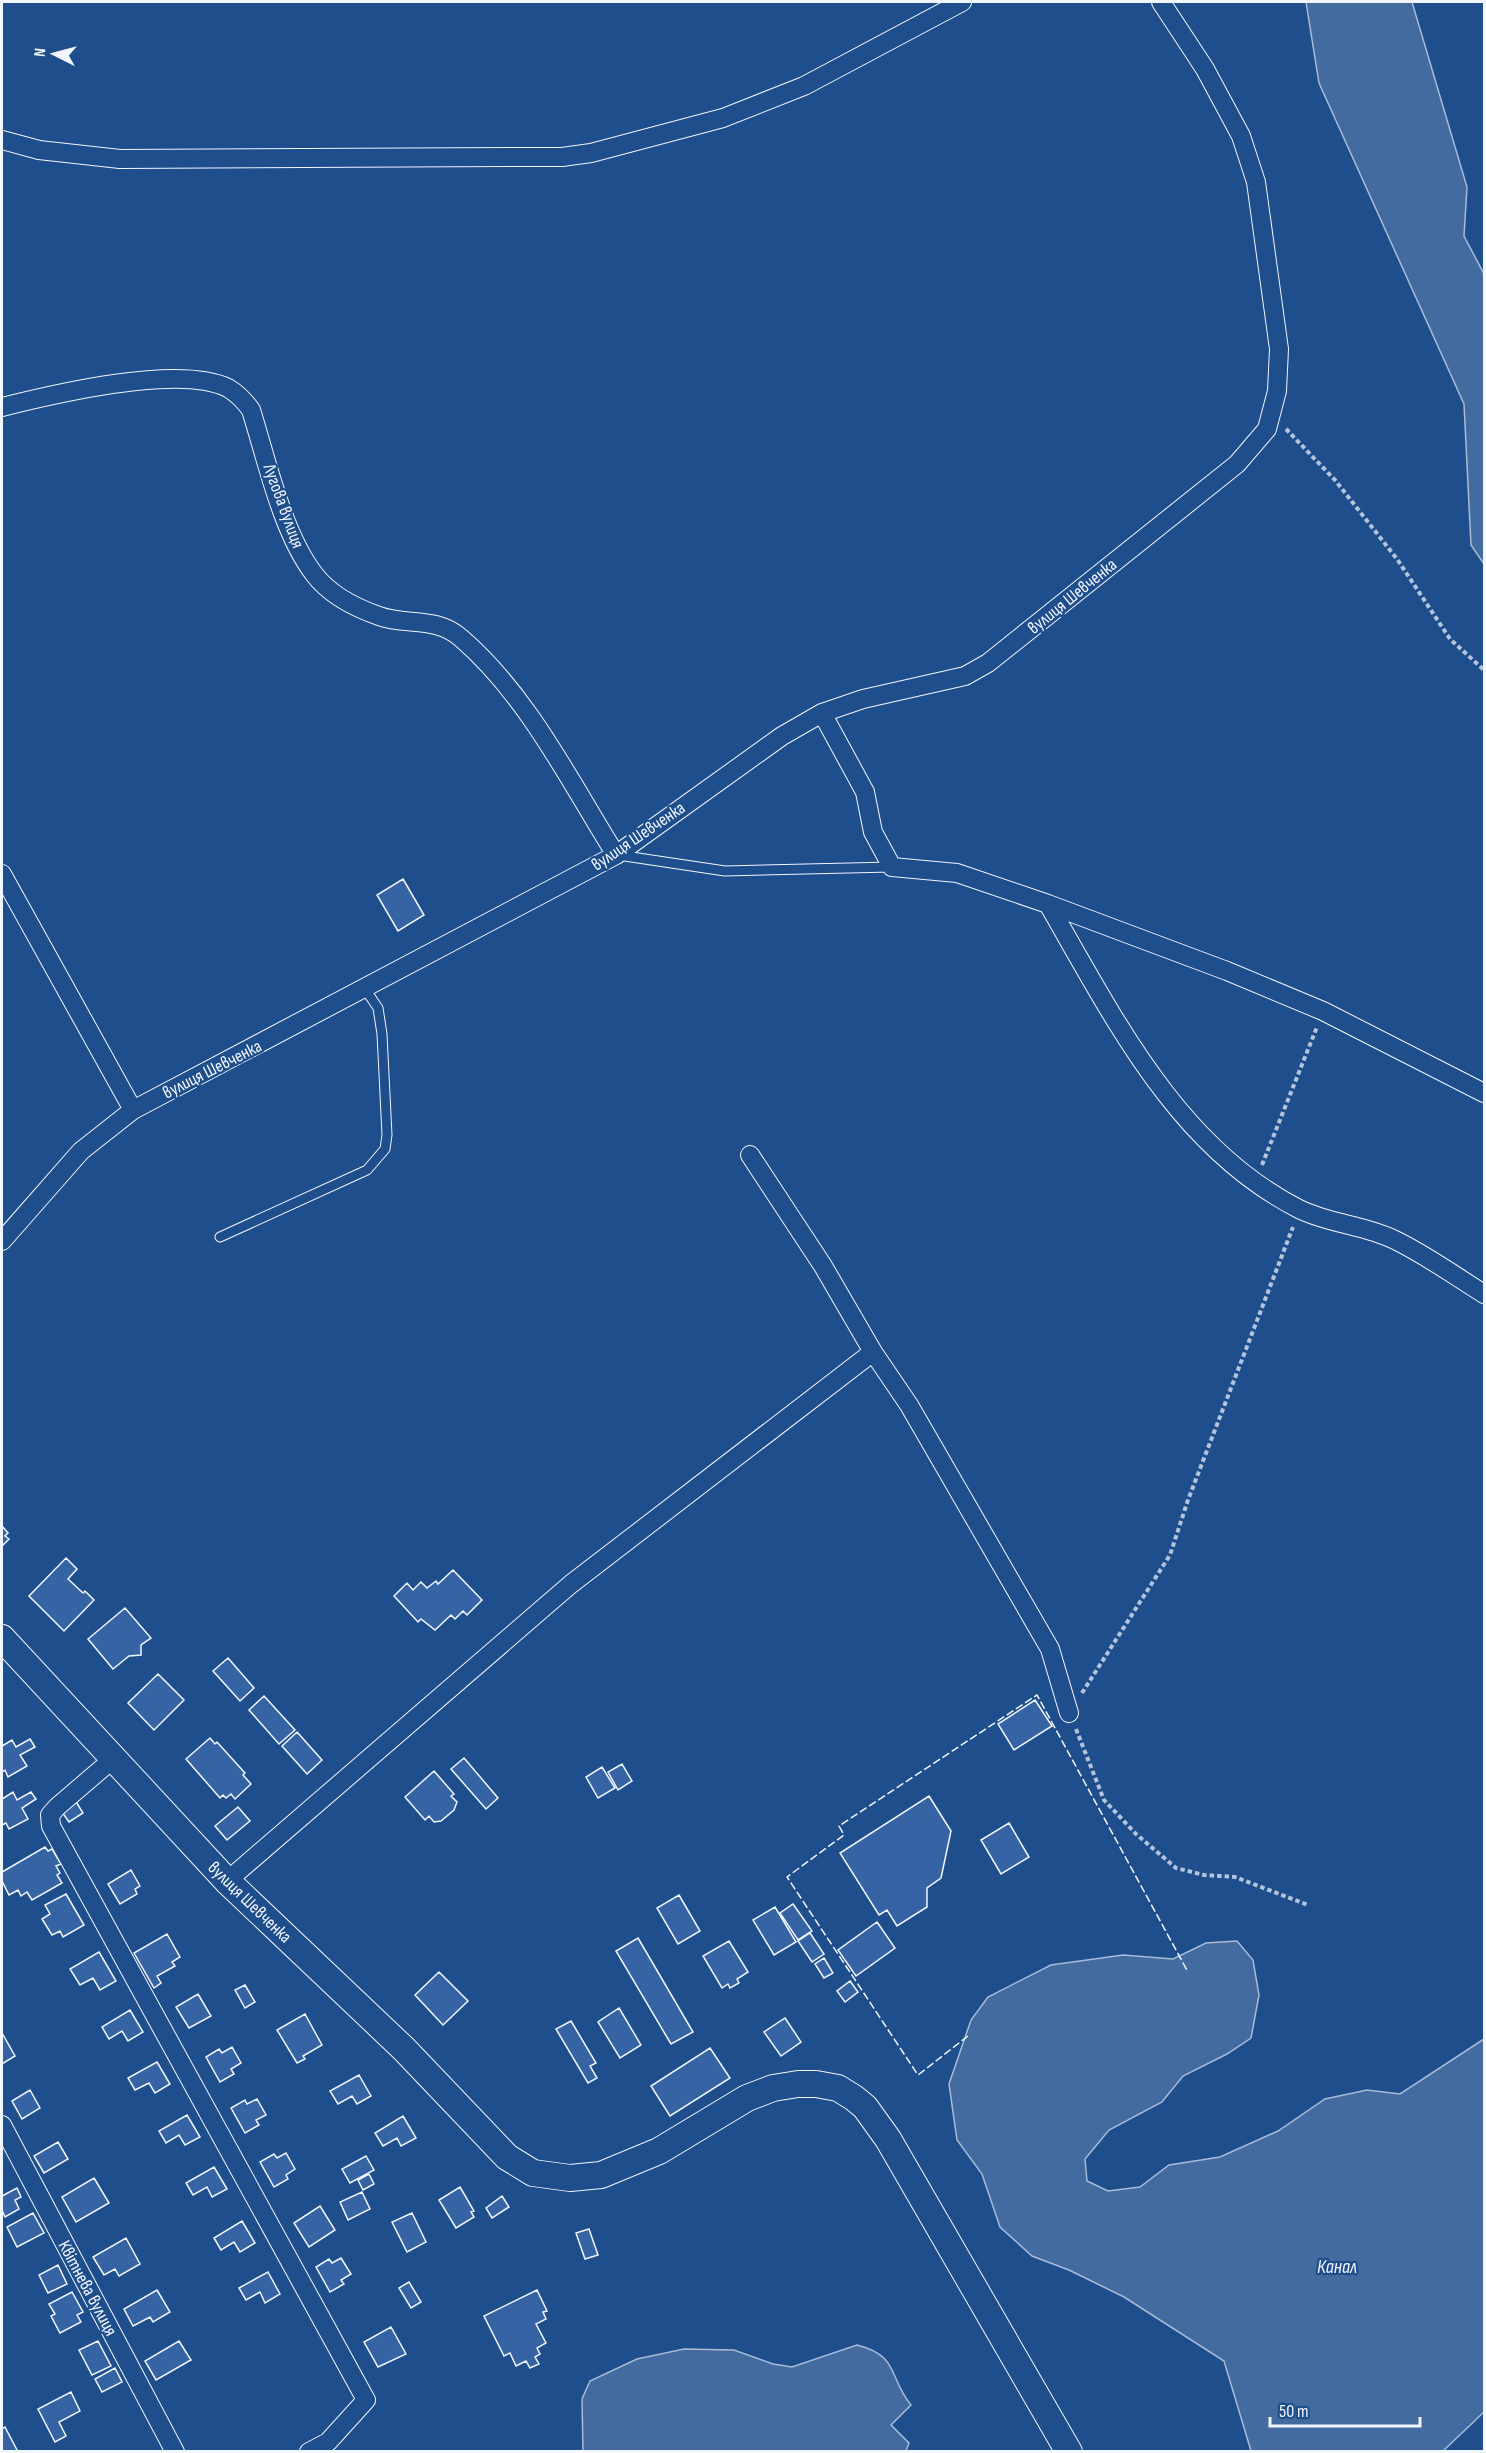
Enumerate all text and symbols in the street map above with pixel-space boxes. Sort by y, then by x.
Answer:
north arrow [24,24,84,84]
text: N [31,47,50,58]
street label: Лугова вулиця [258,460,308,551]
street label: вулиця Шевченка [1024,554,1121,639]
street label: вулиця Шевченка [588,797,689,875]
street label: вулиця Шевченка [159,1035,265,1103]
street label: вулиця Шевченка [203,1857,296,1948]
street label: Квітнева вулиця [54,2237,122,2340]
water label: Канал [1317,2255,1357,2279]
scale bar [1270,2390,1420,2428]
text: 50 m [1279,2401,1309,2422]

